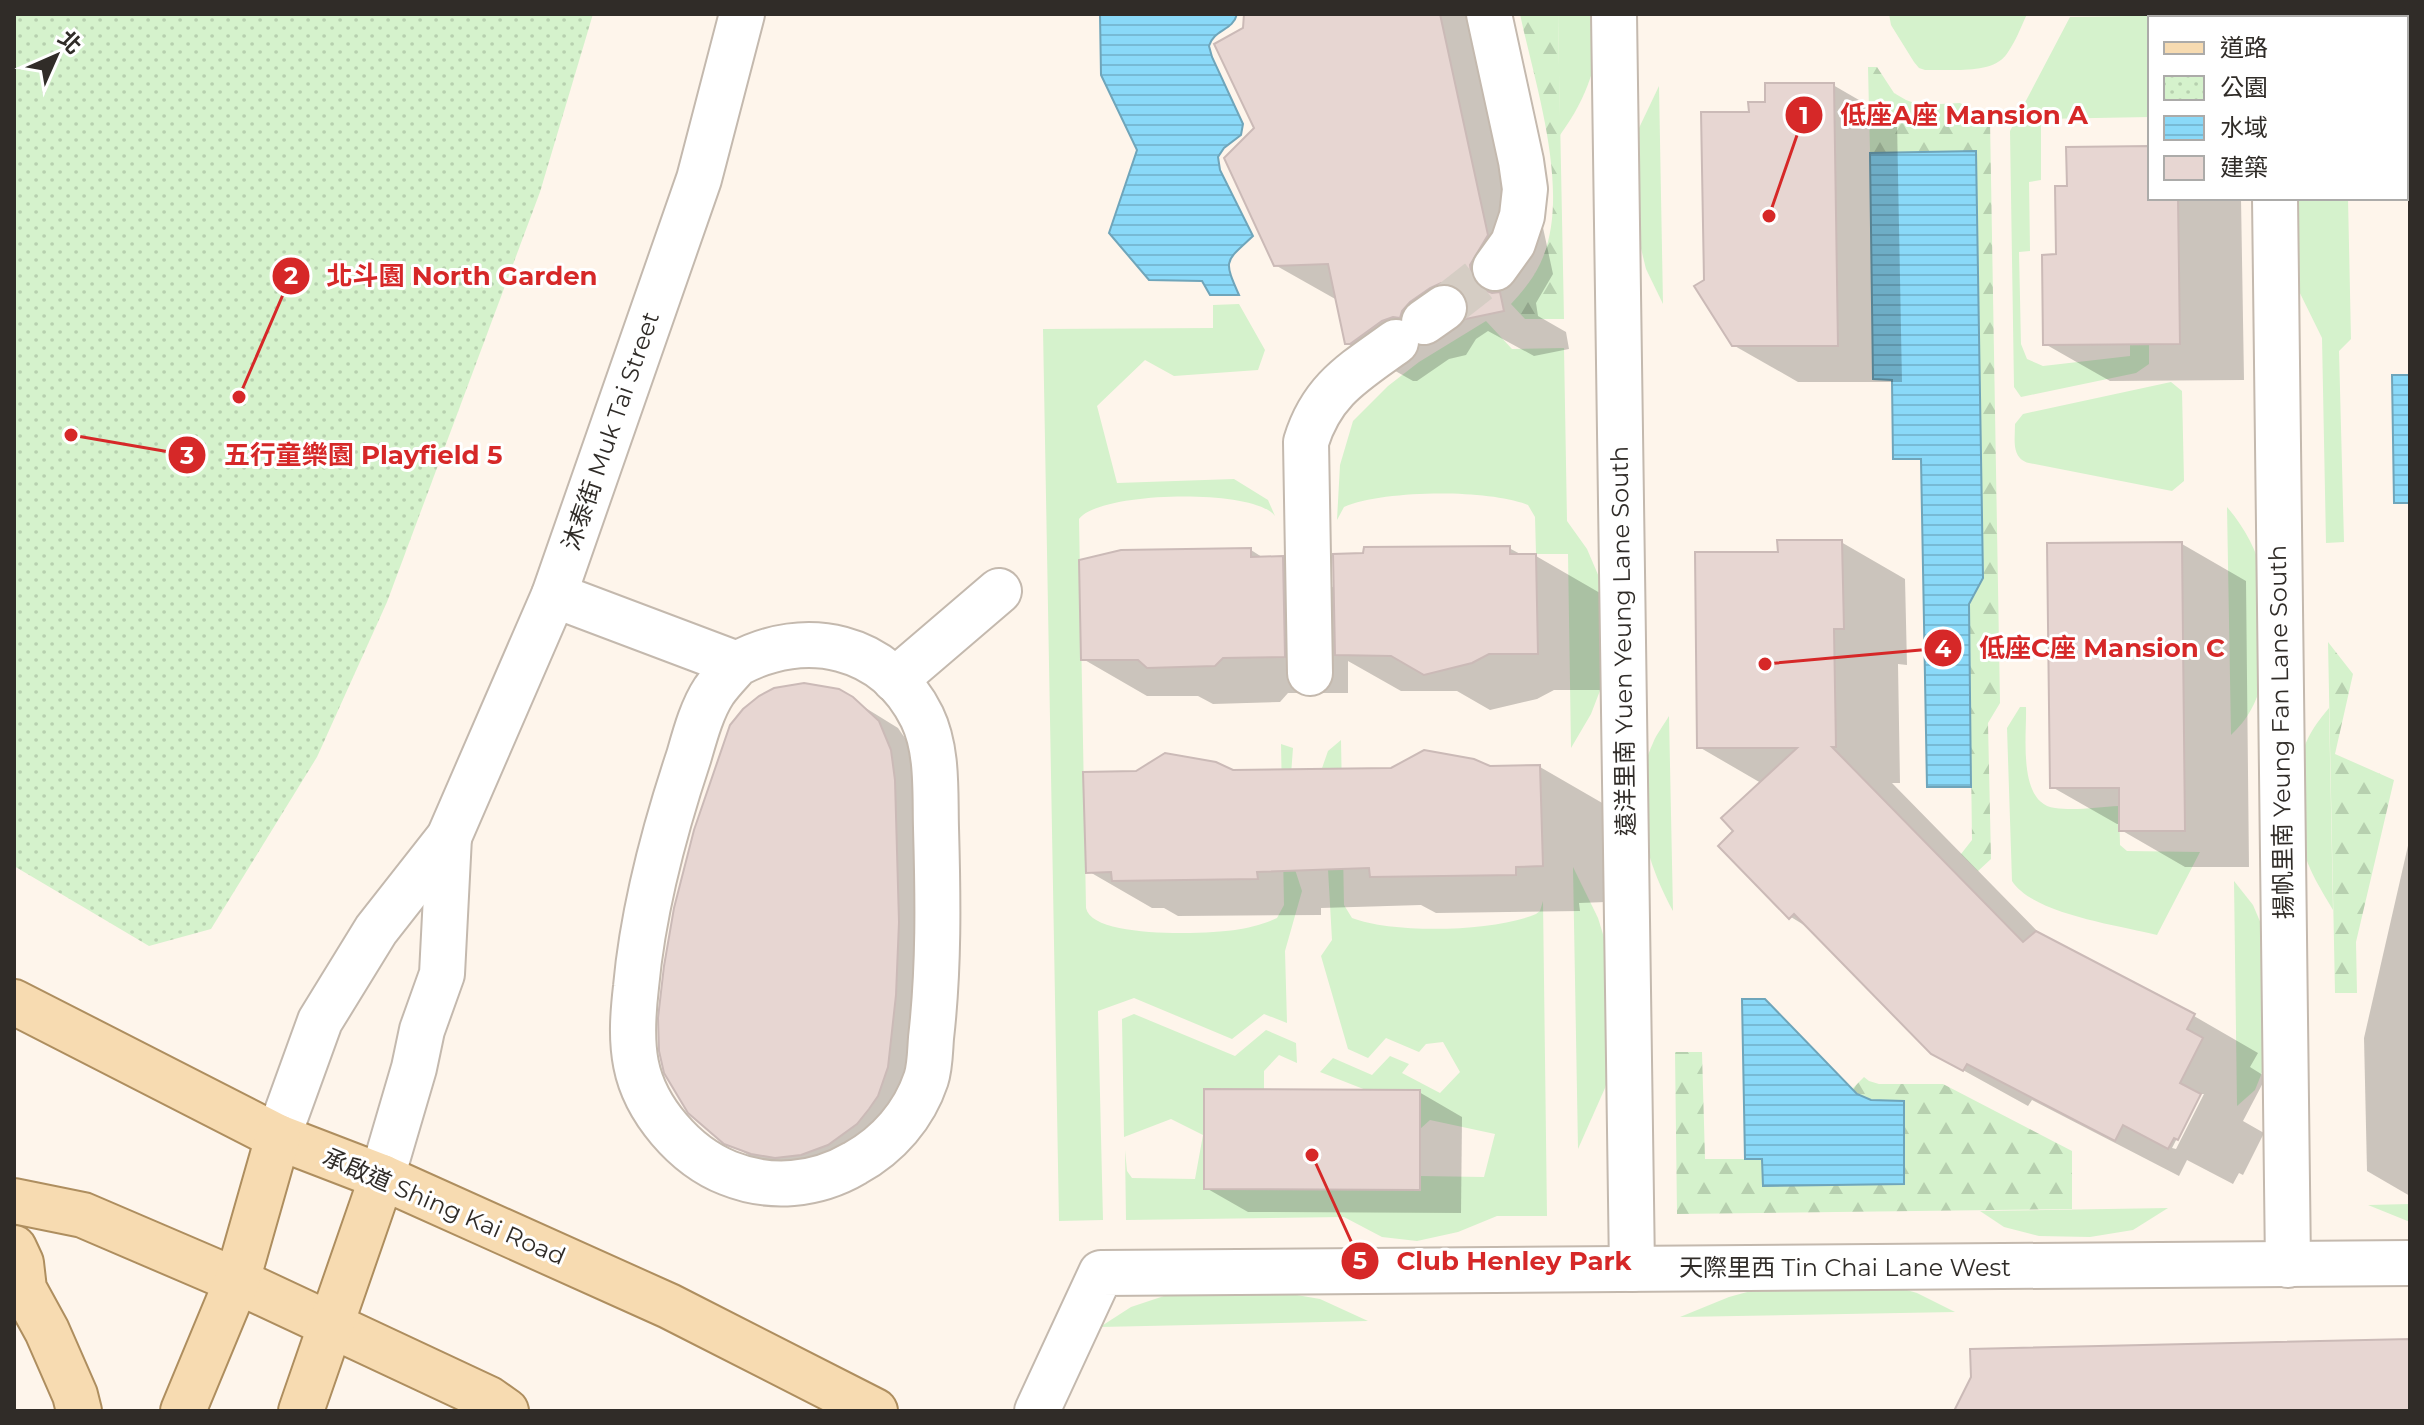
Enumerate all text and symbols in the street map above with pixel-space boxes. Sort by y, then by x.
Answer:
north arrow [16,16,96,96]
legend [2148,16,2408,200]
text: 北 [52,25,87,60]
text: 道路 [2220,33,2268,62]
text: 公園 [2220,73,2268,102]
callout: 低座A座 Mansion A [1784,90,2104,140]
text: 低座A座 Mansion A [1840,99,2089,131]
text: 1 [1799,101,1809,130]
text: 水域 [2220,113,2268,142]
text: 建築 [2220,153,2268,182]
callout: 北斗園 North Garden [271,251,614,301]
text: 北斗園 North Garden [326,260,598,292]
text: 2 [284,261,298,290]
street label: 沐泰街 Muk Tai Street [556,307,665,554]
callout: 五行童樂園 Playfield 5 [167,430,518,480]
text: 五行童樂園 Playfield 5 [224,439,502,471]
text: 3 [179,441,194,470]
street label: 遠洋里南 Yuen Yeung Lane South [1605,446,1640,836]
street label: 揚帆里南 Yeung Fan Lane South [2263,545,2298,919]
callout: 低座C座 Mansion C [1923,623,2241,673]
text: 低座C座 Mansion C [1979,632,2225,664]
text: 4 [1935,634,1952,663]
street label: 承啟道 Shing Kai Road [318,1142,570,1271]
callout: Club Henley Park [1340,1236,1647,1286]
text: Club Henley Park [1396,1245,1633,1277]
text: 5 [1353,1246,1367,1275]
street label: 天際里西 Tin Chai Lane West [1679,1253,2011,1282]

